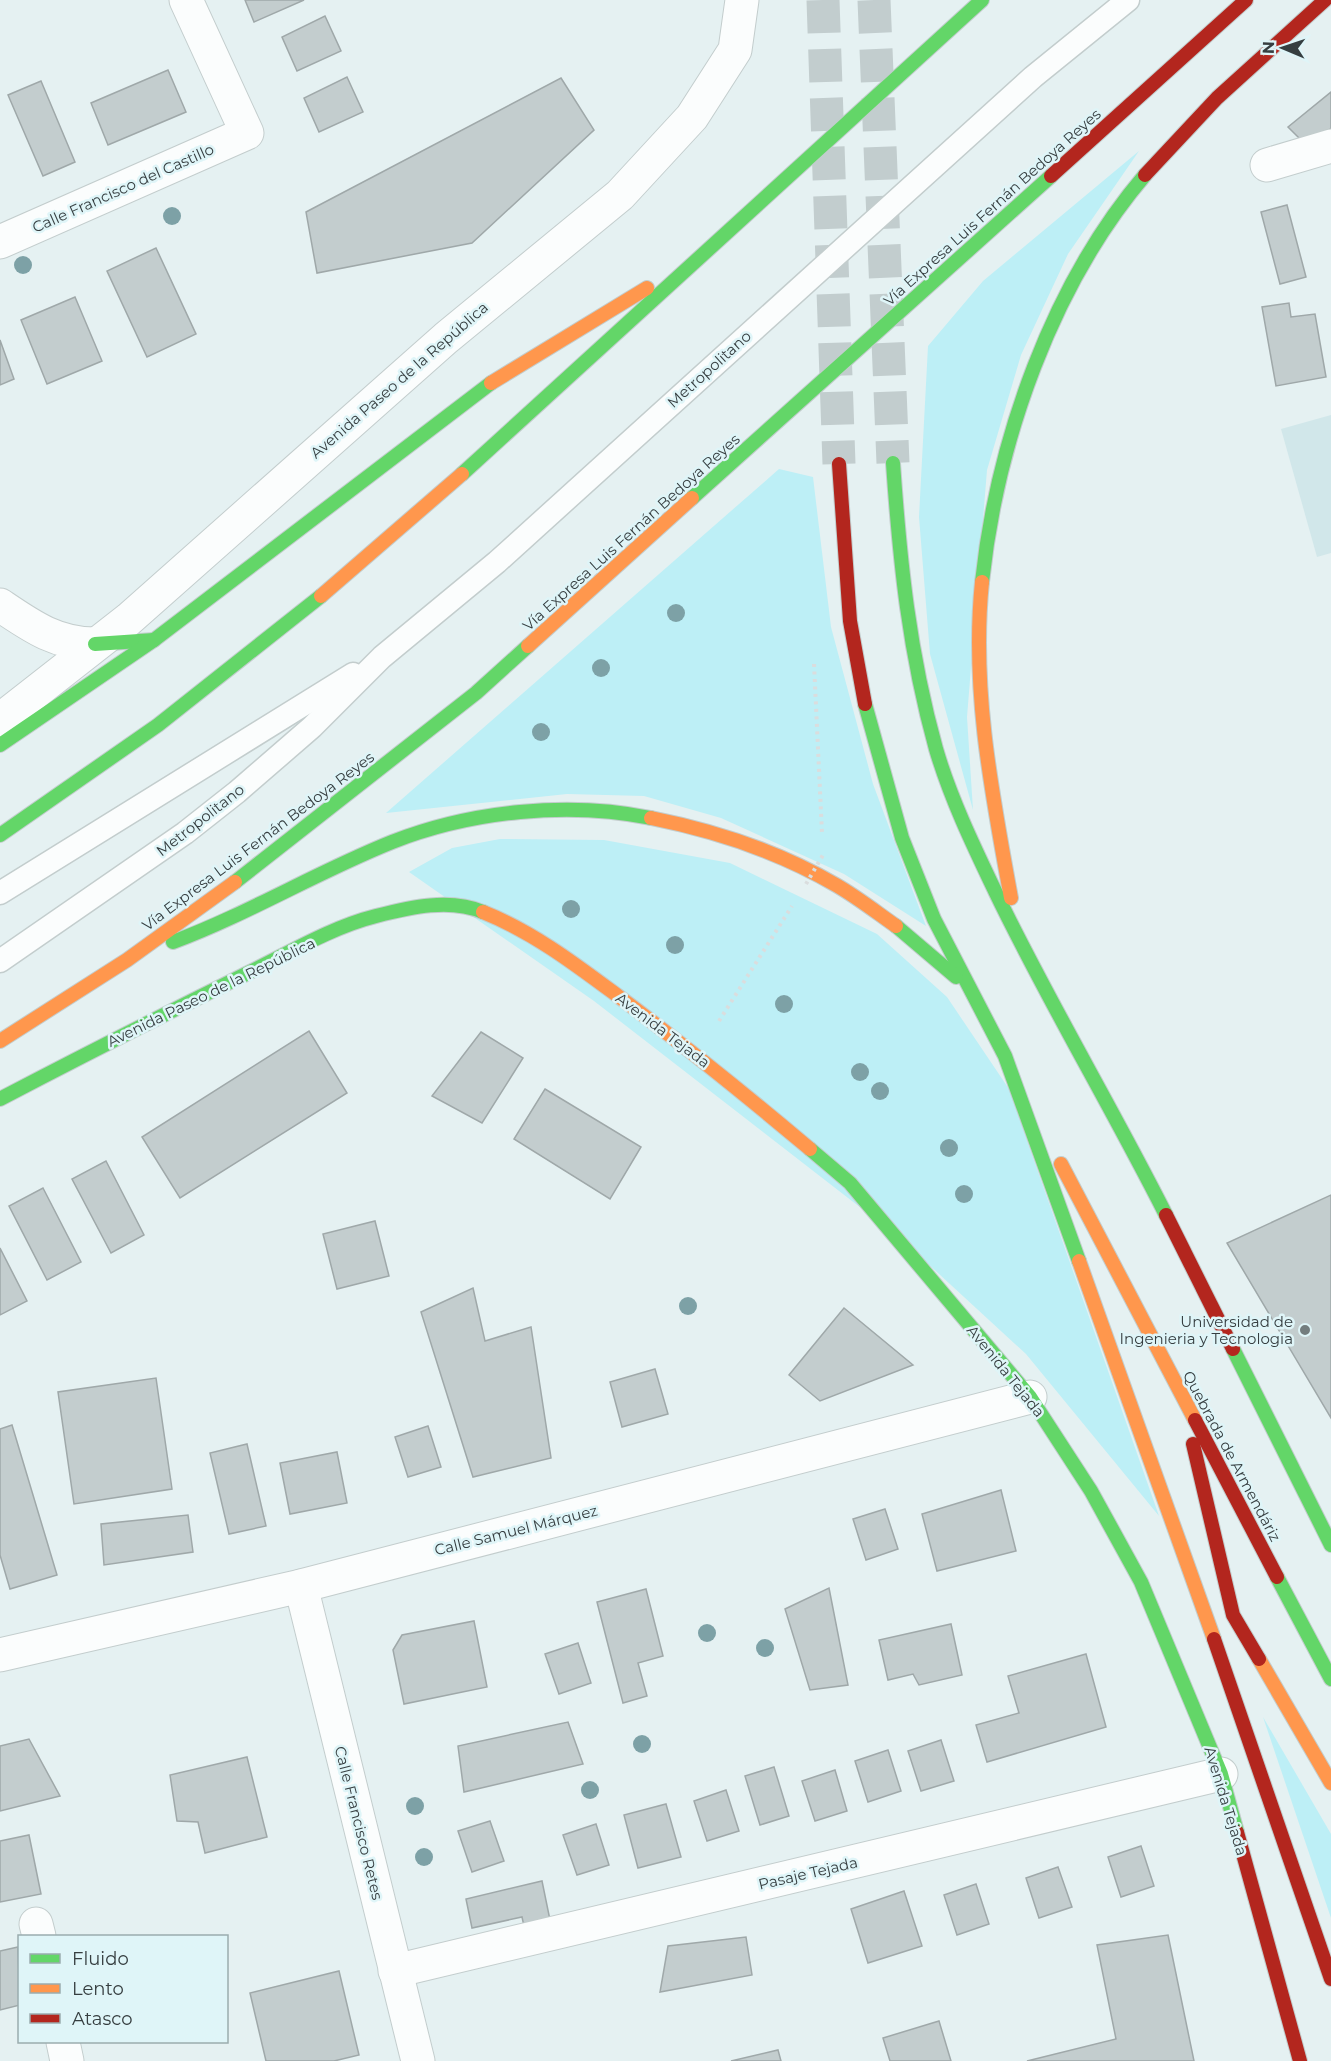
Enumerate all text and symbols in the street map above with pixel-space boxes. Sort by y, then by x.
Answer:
north arrow [1253,18,1313,78]
text: N [1259,41,1278,54]
street label: Vía Expresa Luis Fernán Bedoya Reyes [879,104,1105,310]
street label: Calle Francisco del Castillo [29,139,217,237]
street label: Avenida Paseo de la República [306,298,492,462]
street label: Metropolitano [663,326,755,412]
street label: Vía Expresa Luis Fernán Bedoya Reyes [518,429,744,635]
street label: Vía Expresa Luis Fernán Bedoya Reyes [138,747,378,935]
street label: Metropolitano [152,780,248,860]
street label: Avenida Paseo de la República [104,933,318,1051]
street label: Avenida Tejada [612,988,714,1072]
place label: Universidad de Ingenieria y Tecnologia [1120,1312,1293,1348]
street label: Avenida Tejada [963,1321,1049,1421]
marker: Universidad de Ingenieria y Tecnologia [1298,1323,1312,1337]
street label: Quebrada de Armendáriz [1179,1367,1285,1545]
street label: Calle Samuel Márquez [432,1500,600,1559]
street label: Calle Francisco Retes [331,1744,387,1902]
street label: Avenida Tejada [1200,1744,1252,1858]
street label: Pasaje Tejada [756,1852,860,1894]
legend [18,1935,228,2043]
text: Fluido [72,1948,129,1970]
text: Lento [72,1978,124,2000]
text: Atasco [72,2008,132,2030]

